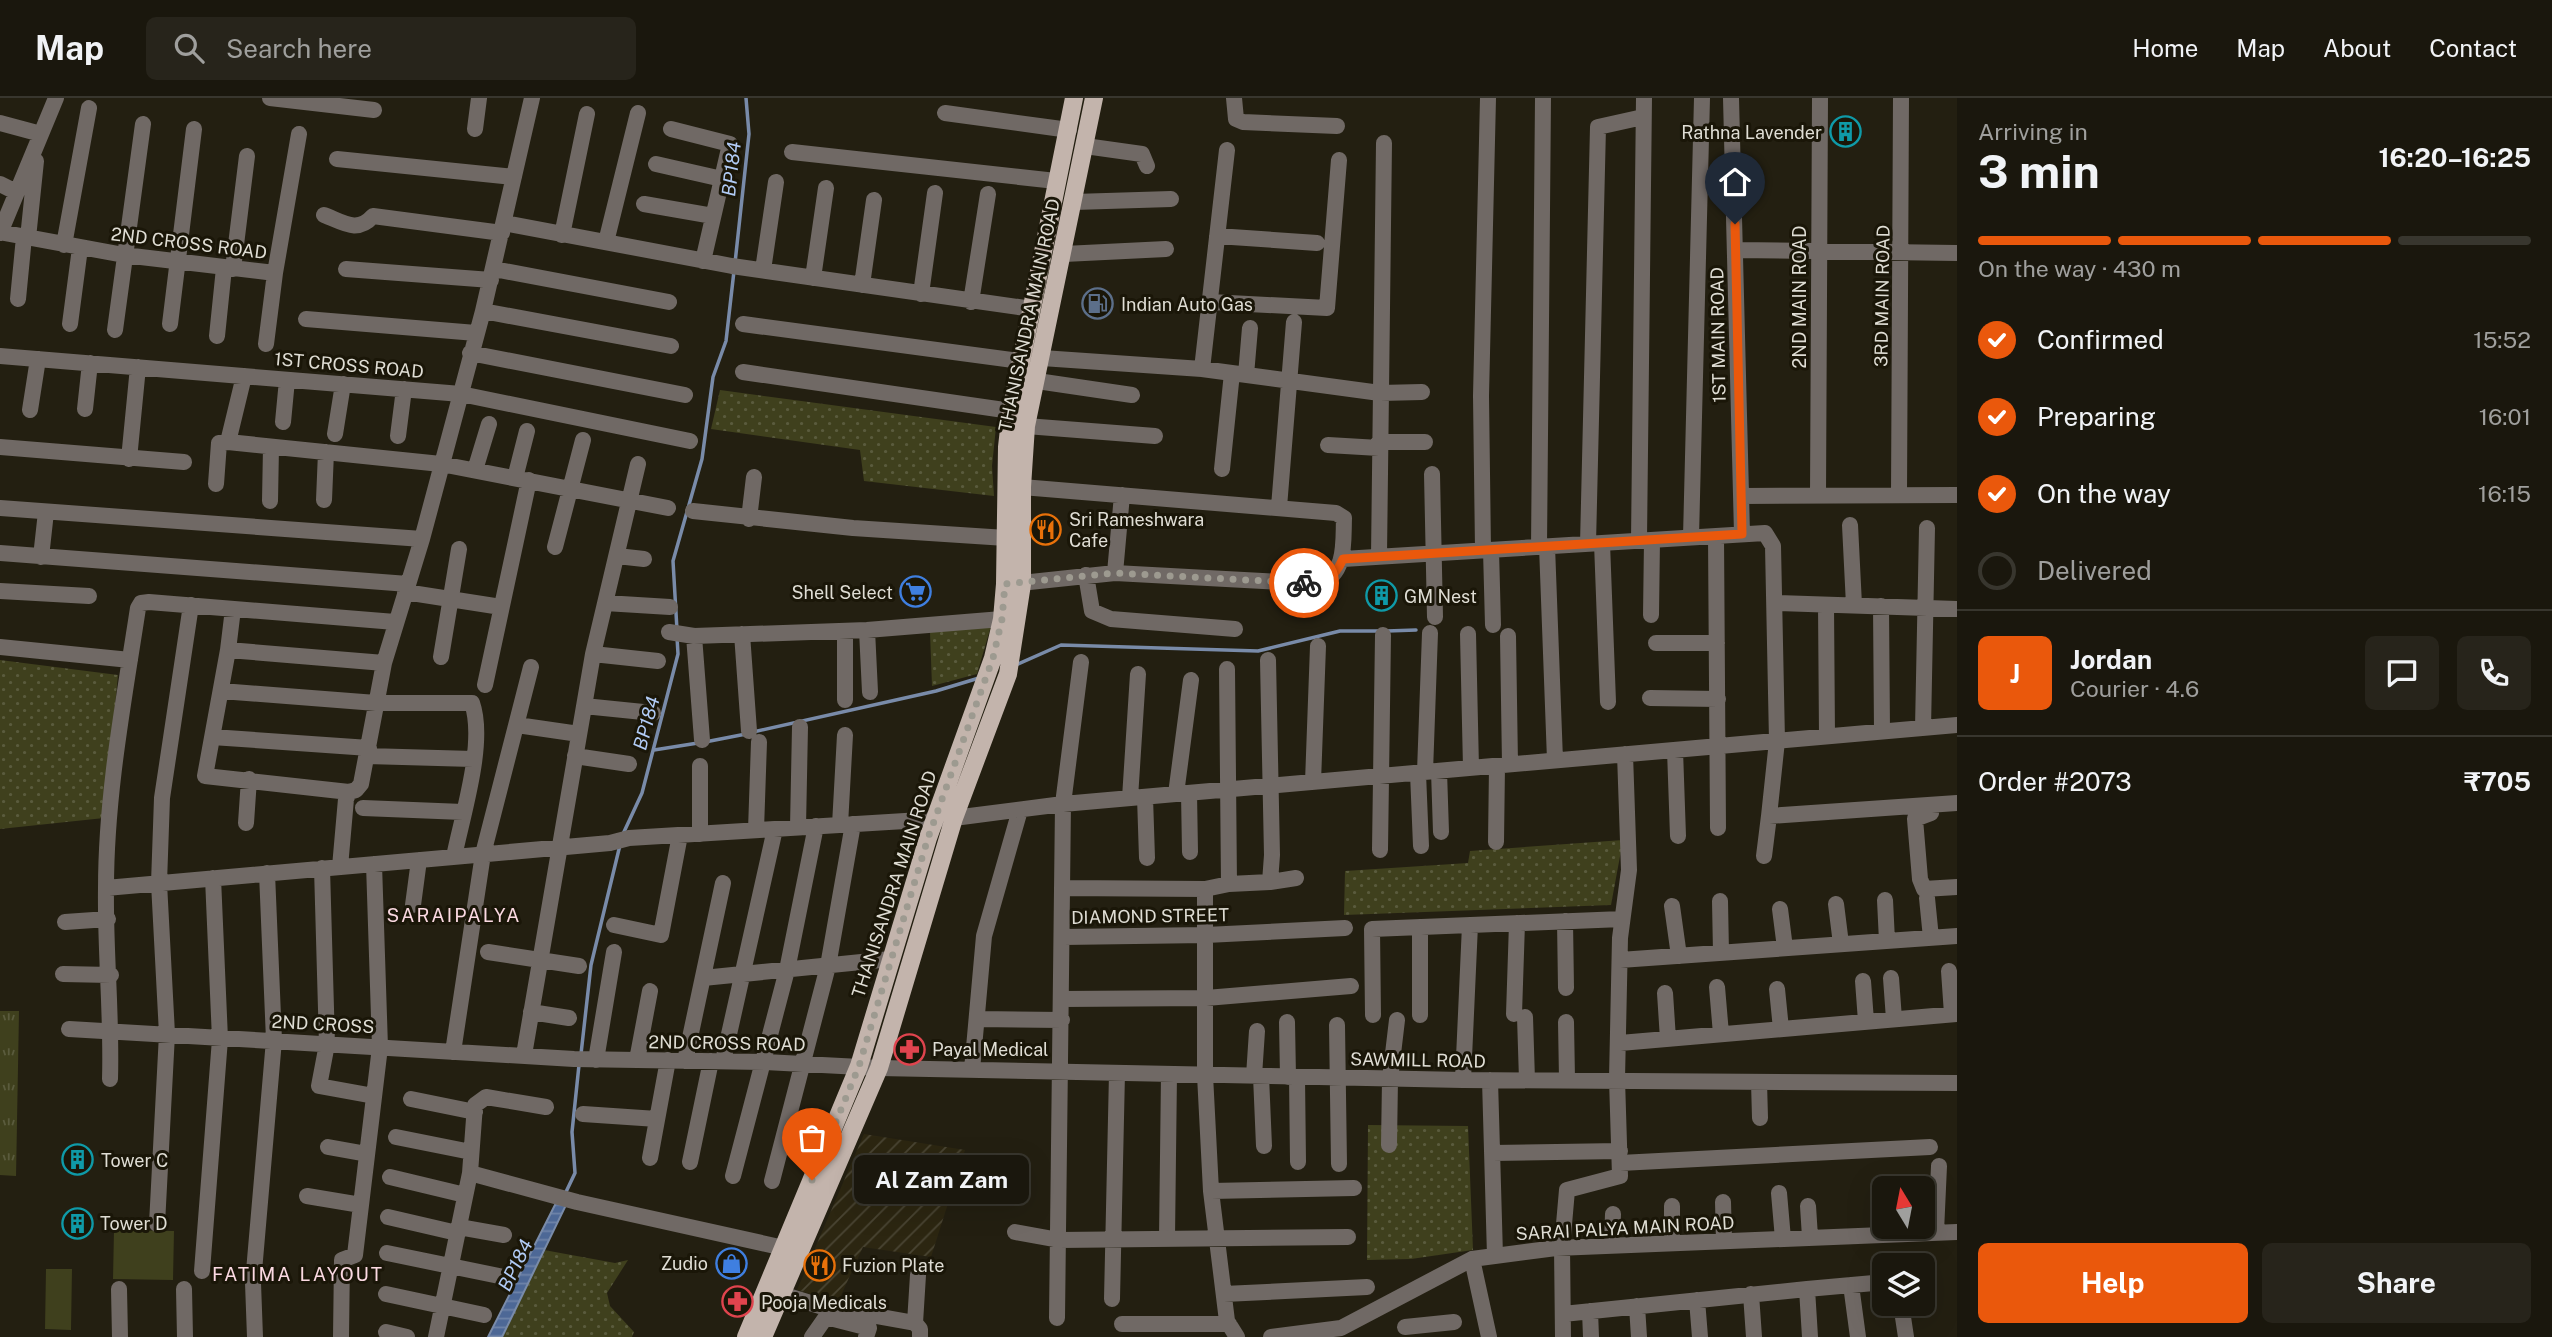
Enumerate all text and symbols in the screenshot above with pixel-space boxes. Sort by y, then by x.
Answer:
search box [146,17,636,80]
text: Map [35,29,104,67]
icon: search [170,29,208,67]
text: Search here [226,33,372,64]
text: Home [2132,34,2198,62]
text: Map [2236,34,2285,62]
text: About [2323,34,2391,62]
text: Contact [2429,34,2517,62]
building icon: Rathna Lavender [1828,115,1862,149]
text: Arriving in [1978,118,2088,145]
place label: Rathna Lavender [1681,122,1822,143]
water label: BP184 [717,141,745,197]
text: 16:20–16:25 [2378,142,2531,173]
text: 3 min [1978,144,2100,198]
pin [1705,152,1765,224]
icon: home [1716,163,1754,201]
street label: THANISANDRA MAIN ROAD [994,197,1064,433]
street label: 2ND CROSS ROAD [110,223,268,263]
street label: 3RD MAIN ROAD [1870,225,1894,367]
street label: 2ND MAIN ROAD [1789,226,1810,368]
text: On the way · 430 m [1978,255,2181,282]
street label: 1ST MAIN ROAD [1706,267,1730,403]
fuel station icon: Indian Auto Gas [1081,287,1115,321]
place label: Indian Auto Gas [1121,294,1253,315]
icon: check [1978,321,2016,359]
text: Confirmed [2037,324,2164,355]
text: 15:52 [2473,326,2531,353]
street label: 1ST CROSS ROAD [273,348,425,382]
icon: check [1978,398,2016,436]
text: Preparing [2037,401,2156,432]
text: 16:01 [2479,403,2531,430]
icon: check [1978,475,2016,513]
text: On the way [2037,478,2171,509]
text: 16:15 [2478,480,2531,507]
place label: Sri Rameshwara Cafe [1069,509,1204,551]
restaurant icon: Sri Rameshwara Cafe [1029,512,1063,546]
courier [1269,548,1339,618]
text: Delivered [2037,555,2152,586]
icon: bike [1285,564,1323,602]
supermarket icon: Shell Select [899,575,933,609]
building icon: GM Nest [1364,579,1398,613]
place label: Shell Select [792,582,893,603]
place label: GM Nest [1404,586,1477,607]
button: chat [2365,636,2439,710]
button: phone [2457,636,2531,710]
text: Jordan [2070,644,2152,675]
text: J [2010,658,2020,689]
text: Courier · 4.6 [2070,675,2199,702]
water label: BP184 [628,694,664,752]
text: Order #2073 [1978,766,2132,797]
text: ₹705 [2464,766,2531,797]
street label: THANISANDRA MAIN ROAD [847,768,941,1000]
district label: SARAIPALYA [387,904,521,926]
street label: DIAMOND STREET [1071,904,1229,928]
street label: 2ND CROSS [271,1011,375,1037]
street label: 2ND CROSS ROAD [648,1031,806,1055]
pharmacy icon: Payal Medical [892,1032,926,1066]
place label: Payal Medical [932,1039,1049,1060]
street label: SAWMILL ROAD [1350,1048,1486,1072]
pin [782,1108,842,1180]
icon: bag [793,1119,831,1157]
building icon: Tower C [61,1143,95,1177]
place label: Tower C [101,1150,168,1171]
callout: Al Zam Zam [854,1156,1029,1204]
text: Al Zam Zam [875,1166,1008,1193]
north arrow [1872,1176,1936,1239]
map controls [1872,1176,1935,1316]
building icon: Tower D [60,1206,94,1240]
street label: SARAI PALYA MAIN ROAD [1515,1212,1735,1244]
place label: Tower D [100,1213,167,1234]
water label: BP184 [493,1236,537,1294]
button: Help [1978,1243,2248,1323]
button: Share [2262,1243,2531,1323]
shop icon: Zudio [714,1246,748,1280]
restaurant icon: Fuzion Plate [802,1248,836,1282]
place label: Zudio [661,1253,708,1274]
button: layers [1872,1253,1935,1316]
place label: Fuzion Plate [842,1255,944,1276]
district label: FATIMA LAYOUT [212,1263,384,1285]
pharmacy icon: Pooja Medicals [721,1285,755,1319]
place label: Pooja Medicals [761,1292,887,1313]

